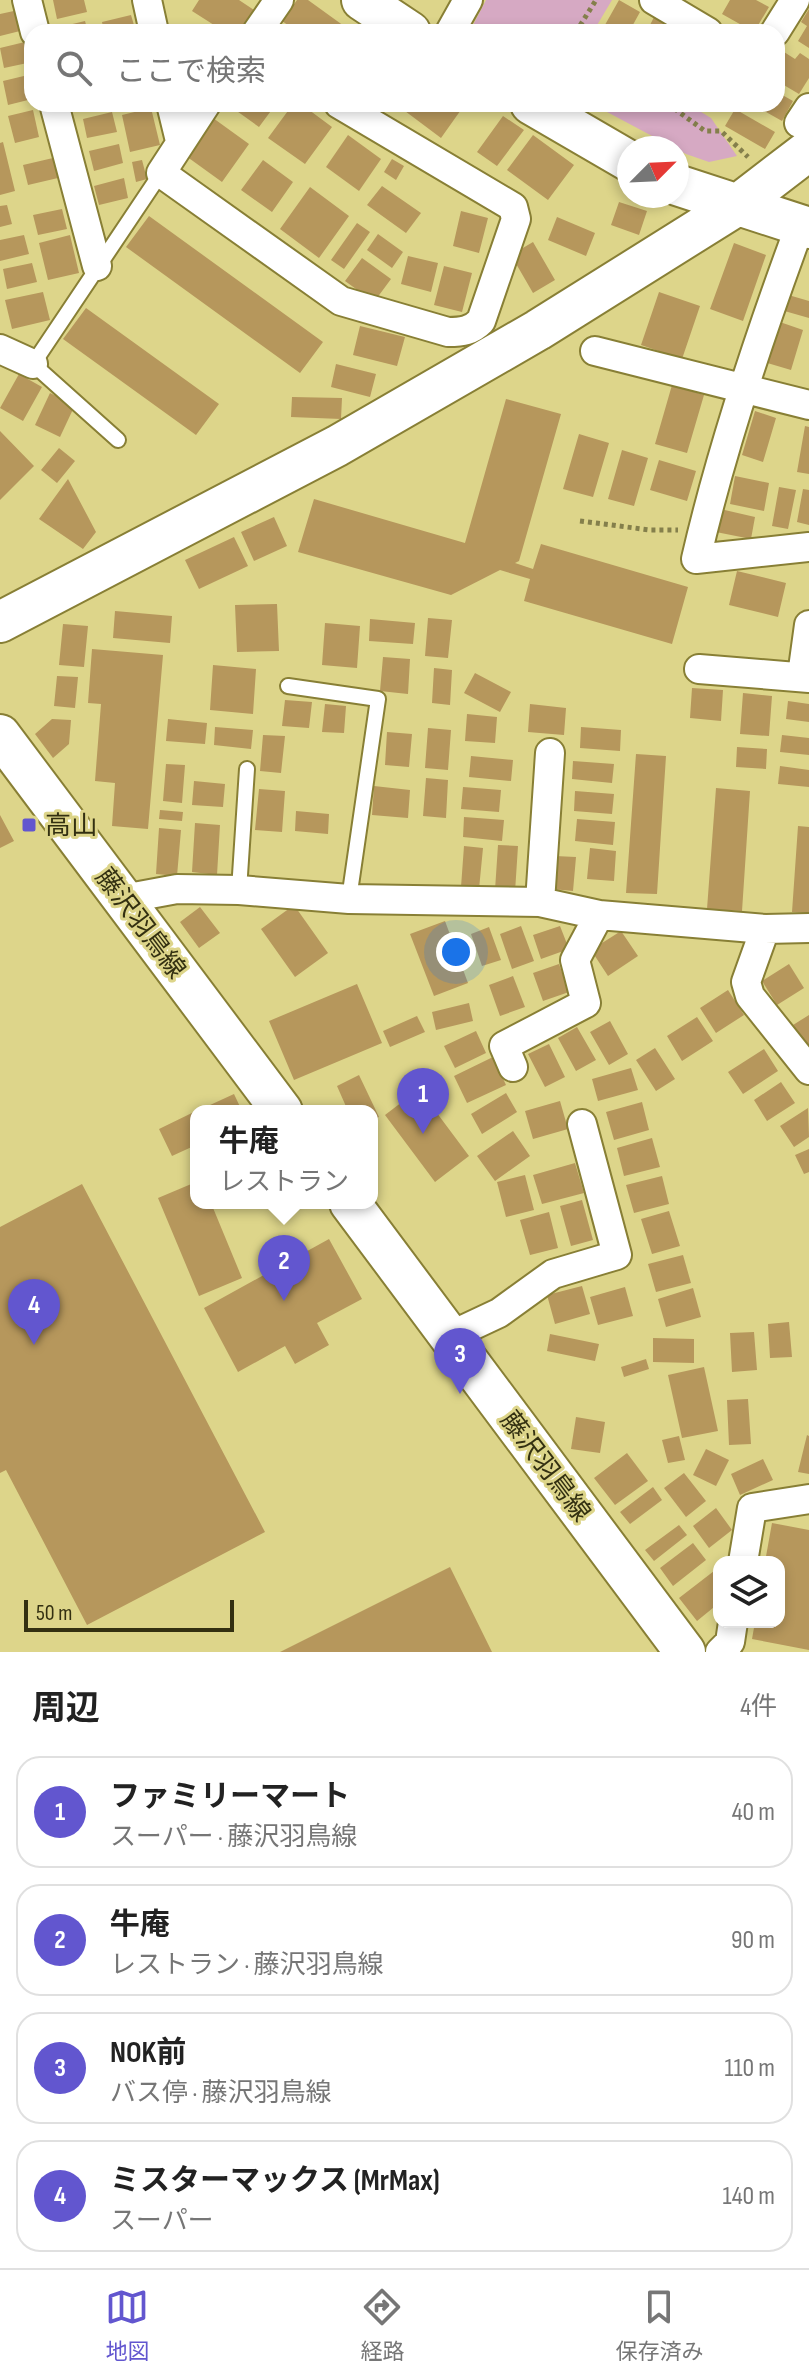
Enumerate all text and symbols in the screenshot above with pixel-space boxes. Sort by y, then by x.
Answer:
search box [24,24,785,112]
icon: search [52,46,96,90]
text: ここで検索 [116,54,266,90]
north arrow [617,136,689,208]
place label: 高山 [45,811,97,842]
marker: 高山 [20,816,38,834]
street label: 藤沢羽鳥線 [88,863,191,985]
your location [436,932,476,972]
pin: 1 [397,1068,449,1134]
popup [190,1105,378,1209]
text: 牛庵 [219,1124,279,1160]
text: レストラン [219,1167,349,1198]
pin: 2 [258,1235,310,1301]
pin: 4 [8,1279,60,1345]
pin: 3 [434,1328,486,1394]
street label: 藤沢羽鳥線 [493,1406,596,1528]
map controls [713,1556,785,1628]
button: layers [713,1556,785,1628]
scale bar [24,1596,234,1632]
text: 50 m [36,1600,72,1627]
text: 周辺 [32,1688,100,1729]
text: 4件 [740,1692,777,1723]
text: ファミリーマート [110,1779,350,1815]
text: 1 [55,1797,65,1828]
text: 40 m [732,1797,775,1828]
text: スーパー · 藤沢羽鳥線 [110,1822,357,1853]
text: 牛庵 [110,1907,170,1943]
text: 2 [54,1925,66,1956]
text: 90 m [731,1925,775,1956]
text: レストラン · 藤沢羽鳥線 [110,1950,383,1981]
text: NOK前 [110,2035,186,2071]
text: 3 [54,2053,66,2084]
text: 110 m [724,2053,775,2084]
text: バス停 · 藤沢羽鳥線 [110,2078,331,2109]
text: ミスターマックス (MrMax) [110,2163,440,2199]
text: 4 [54,2181,66,2212]
text: 140 m [723,2181,775,2212]
text: スーパー [110,2206,214,2237]
tab: 地図 [105,2285,150,2366]
tab: 経路 [360,2285,405,2366]
tab: 保存済み [615,2285,704,2366]

